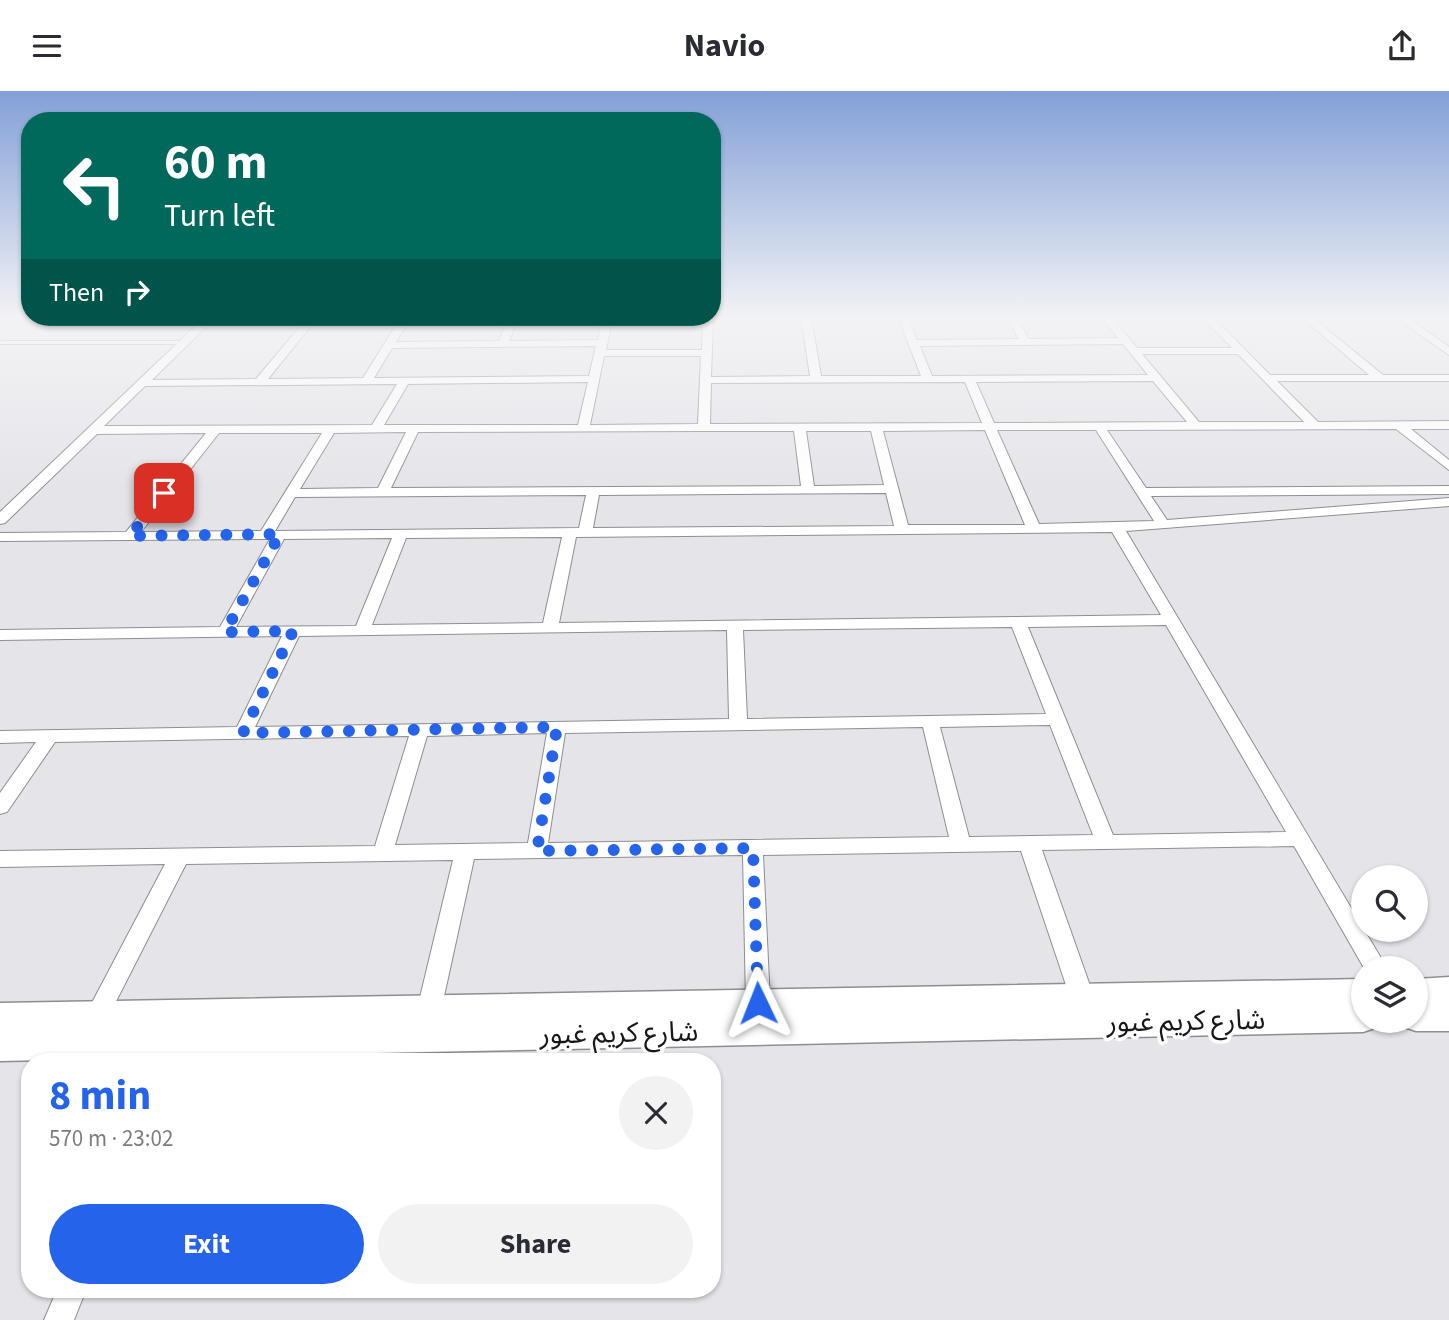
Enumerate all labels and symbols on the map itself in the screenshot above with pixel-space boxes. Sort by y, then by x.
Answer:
pin [134,463,194,523]
position arrow [721,966,795,1040]
street label: شارع كريم غبور [1105,1000,1266,1043]
street label: شارع كريم غبور [538,1012,699,1055]

